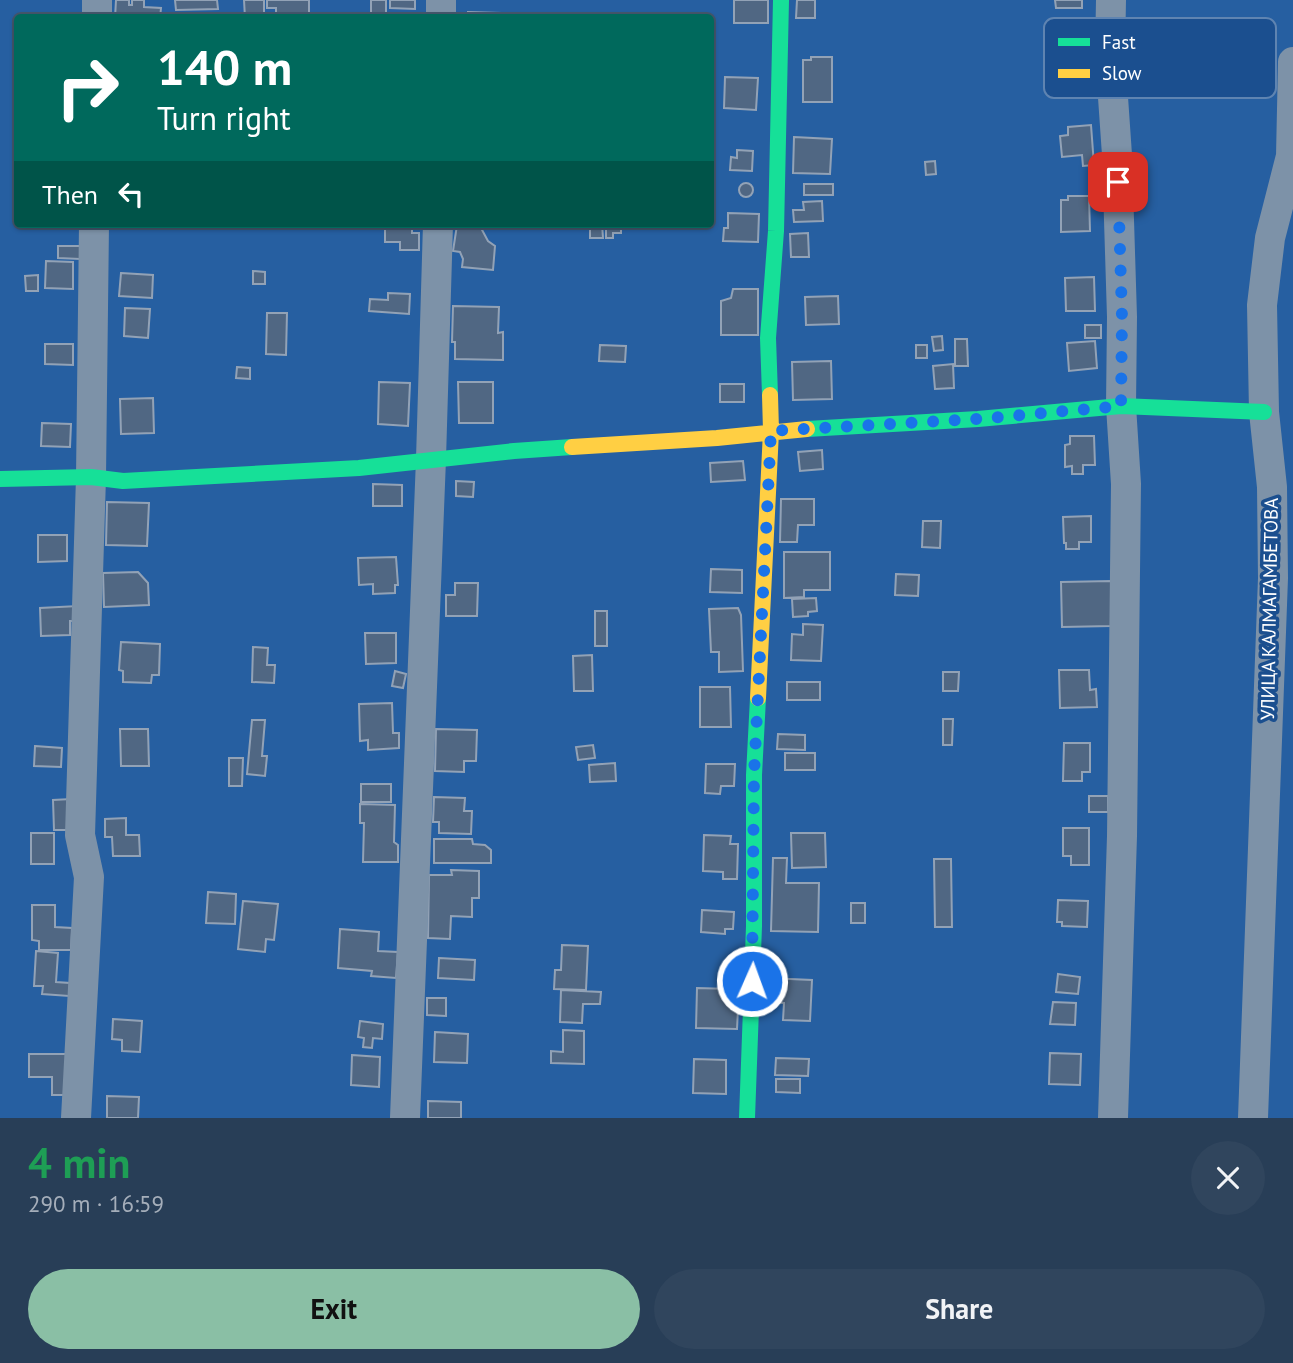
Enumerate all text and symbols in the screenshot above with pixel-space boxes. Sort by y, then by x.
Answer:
legend [1044,18,1276,98]
text: Fast [1102,30,1136,54]
text: 140 m [157,35,292,99]
icon: right [42,42,133,133]
text: Slow [1102,61,1142,85]
text: Turn right [157,97,291,139]
pin [1088,152,1148,212]
icon: arrive [1099,163,1137,201]
icon: left [112,175,150,213]
text: Then [42,178,98,211]
street label: УЛИЦА КАЛМАГАМБЕТОВА [1255,498,1283,720]
position arrow [715,944,789,1018]
text: 4 min [28,1135,130,1190]
button: close [1191,1141,1265,1215]
text: 290 m · 16:59 [28,1189,164,1218]
button: Exit [28,1269,640,1349]
button: Share [654,1269,1265,1349]

